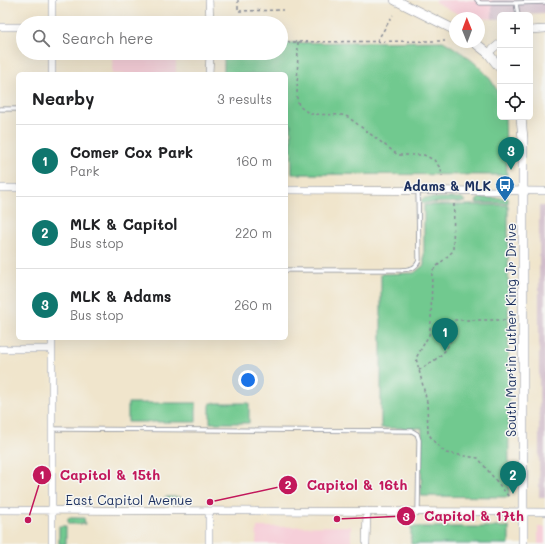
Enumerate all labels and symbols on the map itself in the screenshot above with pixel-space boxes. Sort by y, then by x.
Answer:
north arrow [449,12,485,48]
pin: 3 [498,137,524,170]
bus stop icon: Adams & MLK [494,174,516,202]
place label: Adams & MLK [403,177,491,194]
street label: South Martin Luther King Jr Drive [502,223,519,437]
pin: 1 [432,318,458,351]
your location [238,370,258,390]
pin: 2 [500,461,526,494]
callout: Capitol & 15th [32,462,168,488]
text: Capitol & 15th [60,465,160,484]
text: 1 [39,466,45,482]
callout: Capitol & 16th [278,472,415,498]
text: Capitol & 16th [307,475,407,494]
text: 2 [285,476,292,492]
street label: East Capitol Avenue [66,491,192,508]
callout: Capitol & 17th [396,503,532,529]
text: Capitol & 17th [424,506,524,525]
text: 3 [402,508,410,524]

